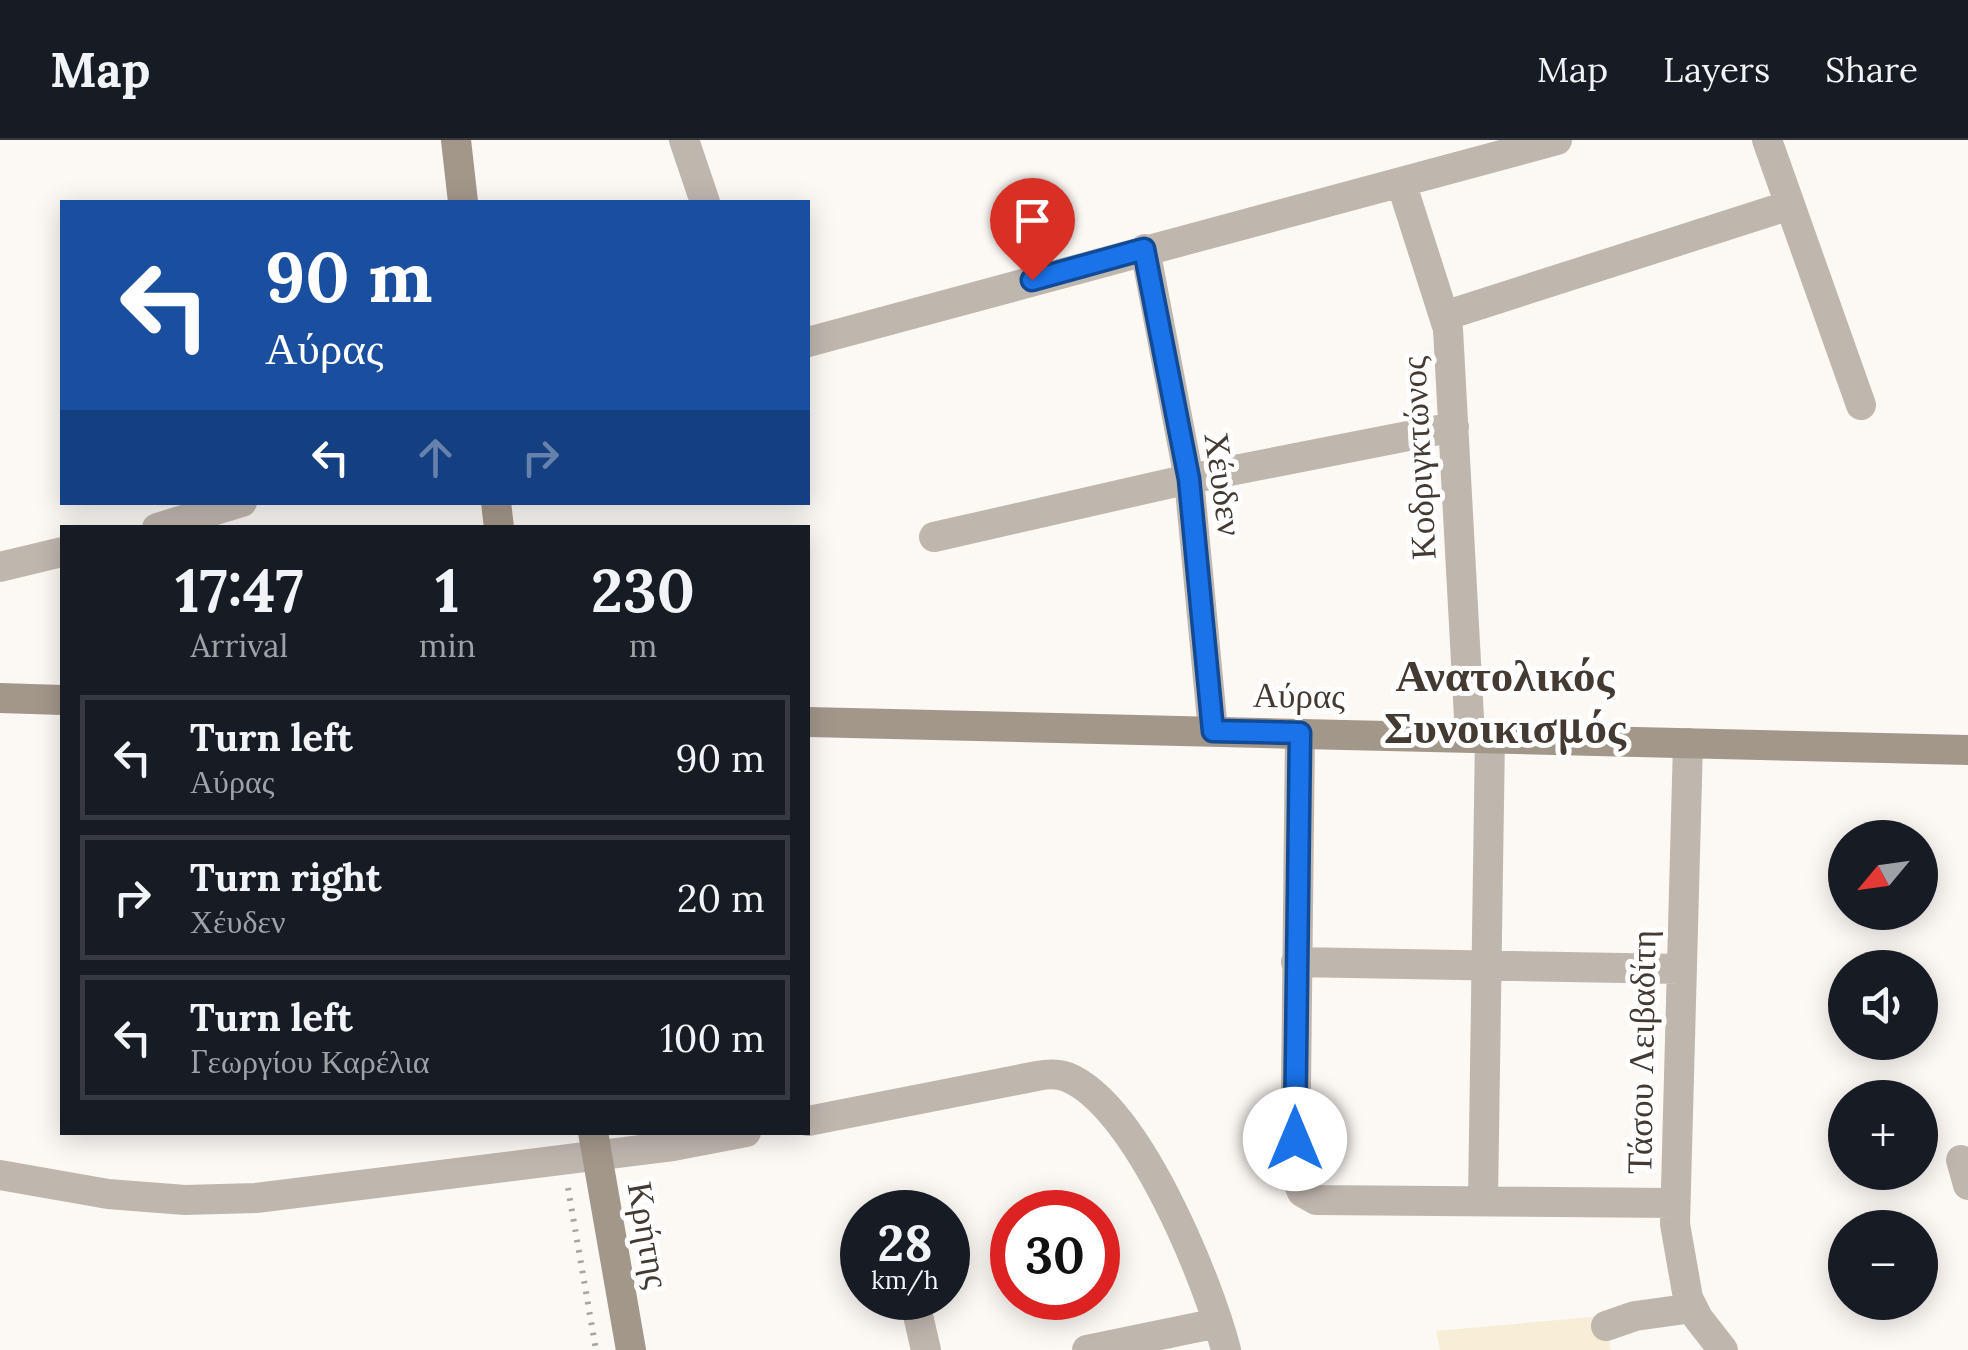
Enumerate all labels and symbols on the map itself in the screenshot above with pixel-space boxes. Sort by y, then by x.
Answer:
pin [990,178,1075,281]
street label: Κοδριγκτώνος [1390,355,1446,561]
street label: Χέυδεν [1194,429,1254,539]
district label: Ανατολικός Συνοικισμός [1384,646,1627,755]
street label: Αύρας [1252,672,1346,718]
north arrow [1828,820,1938,930]
street label: Τάσου Λειβαδίτη [1616,930,1666,1174]
position arrow [1243,1087,1347,1191]
street label: Κρήτης [618,1178,680,1292]
speed limit sign: 30 [990,1190,1120,1320]

